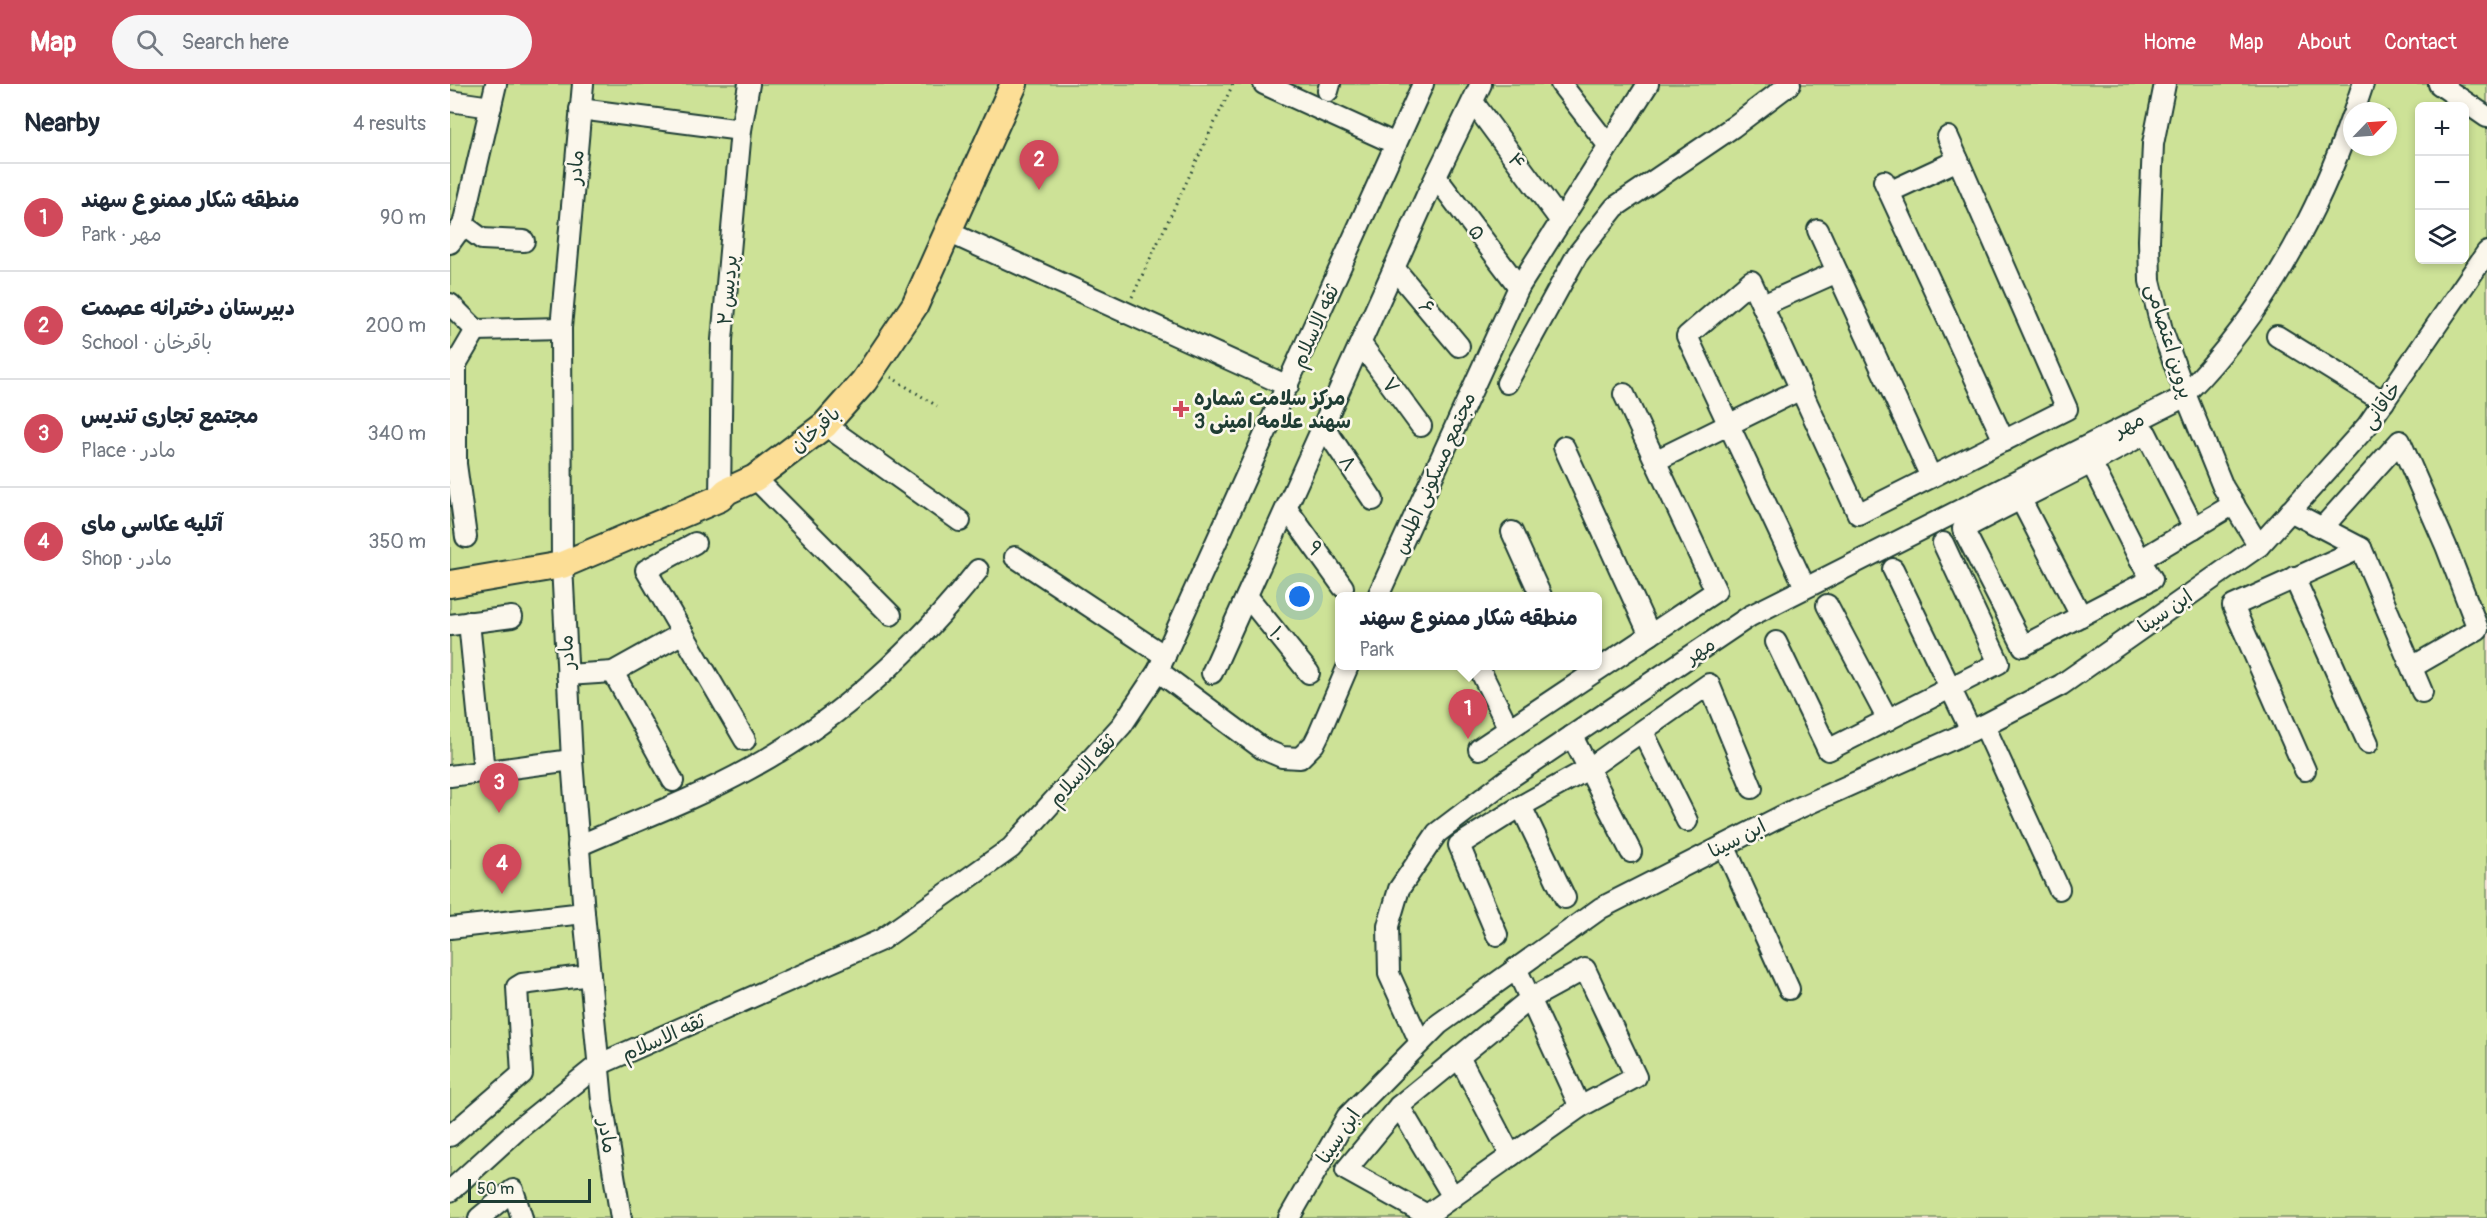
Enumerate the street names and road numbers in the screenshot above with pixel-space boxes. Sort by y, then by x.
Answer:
street label: ۴ [1502,148,1531,175]
street label: مادر [561,149,589,187]
street label: ۵ [1462,219,1491,245]
street label: پردیس ۲ [712,254,743,326]
street label: ثقه الاسلام [1286,280,1347,373]
street label: پروین اعتصامی [2140,281,2199,402]
street label: ۶ [1413,295,1440,320]
street label: ۷ [1376,372,1405,398]
street label: خاقانی [2356,377,2407,434]
street label: مجتمع مسکونی اطلس [1388,388,1483,559]
street label: باقرخان [785,401,846,458]
street label: مهر [2108,406,2148,443]
street label: ۸ [1333,450,1362,476]
street label: ۹ [1301,536,1328,561]
street label: ابن سینا [2133,584,2198,639]
street label: ۱۰ [1264,621,1292,648]
street label: مهر [1679,632,1720,670]
street label: مادر [553,634,580,672]
street label: ثقه الاسلام [1043,728,1124,813]
street label: ابن سینا [1704,813,1770,864]
street label: ثقه الاسلام [618,1008,711,1069]
street label: ابن سینا [1311,1104,1366,1169]
street label: مادر [592,1115,623,1155]

